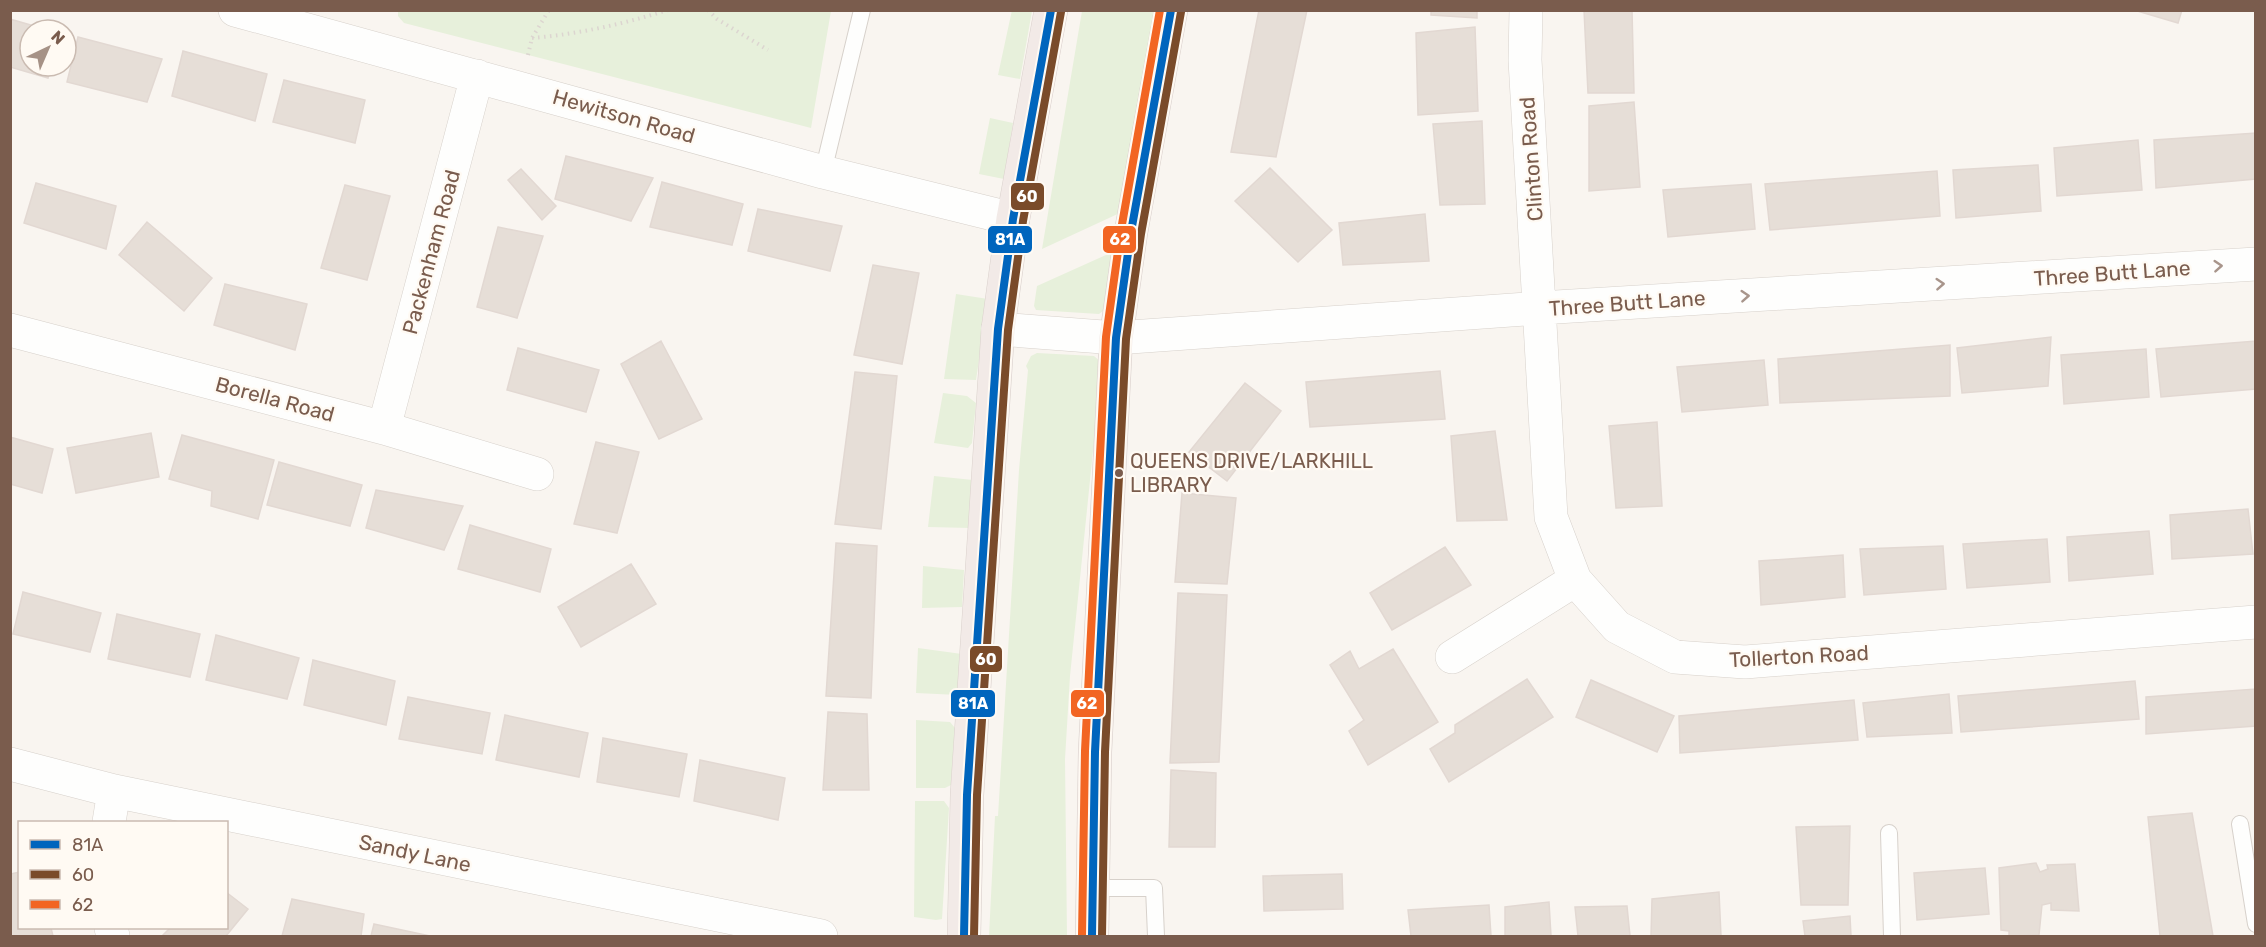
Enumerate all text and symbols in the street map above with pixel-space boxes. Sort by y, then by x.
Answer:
north arrow [18,18,78,78]
text: N [47,27,69,48]
street label: Hewitson Road [550,84,698,148]
street label: Clinton Road [1514,96,1548,222]
street label: Packenham Road [397,167,465,337]
line badge: 60 [1010,182,1045,211]
text: 60 [1016,187,1038,206]
line badge: 81A [987,225,1033,254]
line badge: 62 [1102,225,1137,254]
text: 81A [995,230,1026,249]
text: 62 [1110,230,1130,249]
street label: Three Butt Lane [2033,255,2191,291]
one-way arrow [2214,260,2223,273]
one-way arrow [1935,277,1944,290]
street label: Three Butt Lane [1548,285,1706,321]
one-way arrow [1741,289,1750,302]
street label: Borella Road [213,371,337,427]
place label: QUEENS DRIVE/LARKHILL LIBRARY [1130,449,1373,497]
marker: QUEENS DRIVE/LARKHILL LIBRARY [1113,467,1125,479]
street label: Tollerton Road [1728,640,1870,672]
line badge: 60 [969,645,1003,673]
text: 60 [975,650,997,669]
line badge: 81A [950,689,996,718]
line badge: 62 [1070,689,1105,718]
text: 81A [958,694,989,713]
text: 62 [1077,694,1097,713]
legend [18,821,228,929]
street label: Sandy Lane [357,829,473,877]
text: 81A [72,834,103,856]
text: 60 [72,864,94,886]
text: 62 [72,894,93,916]

